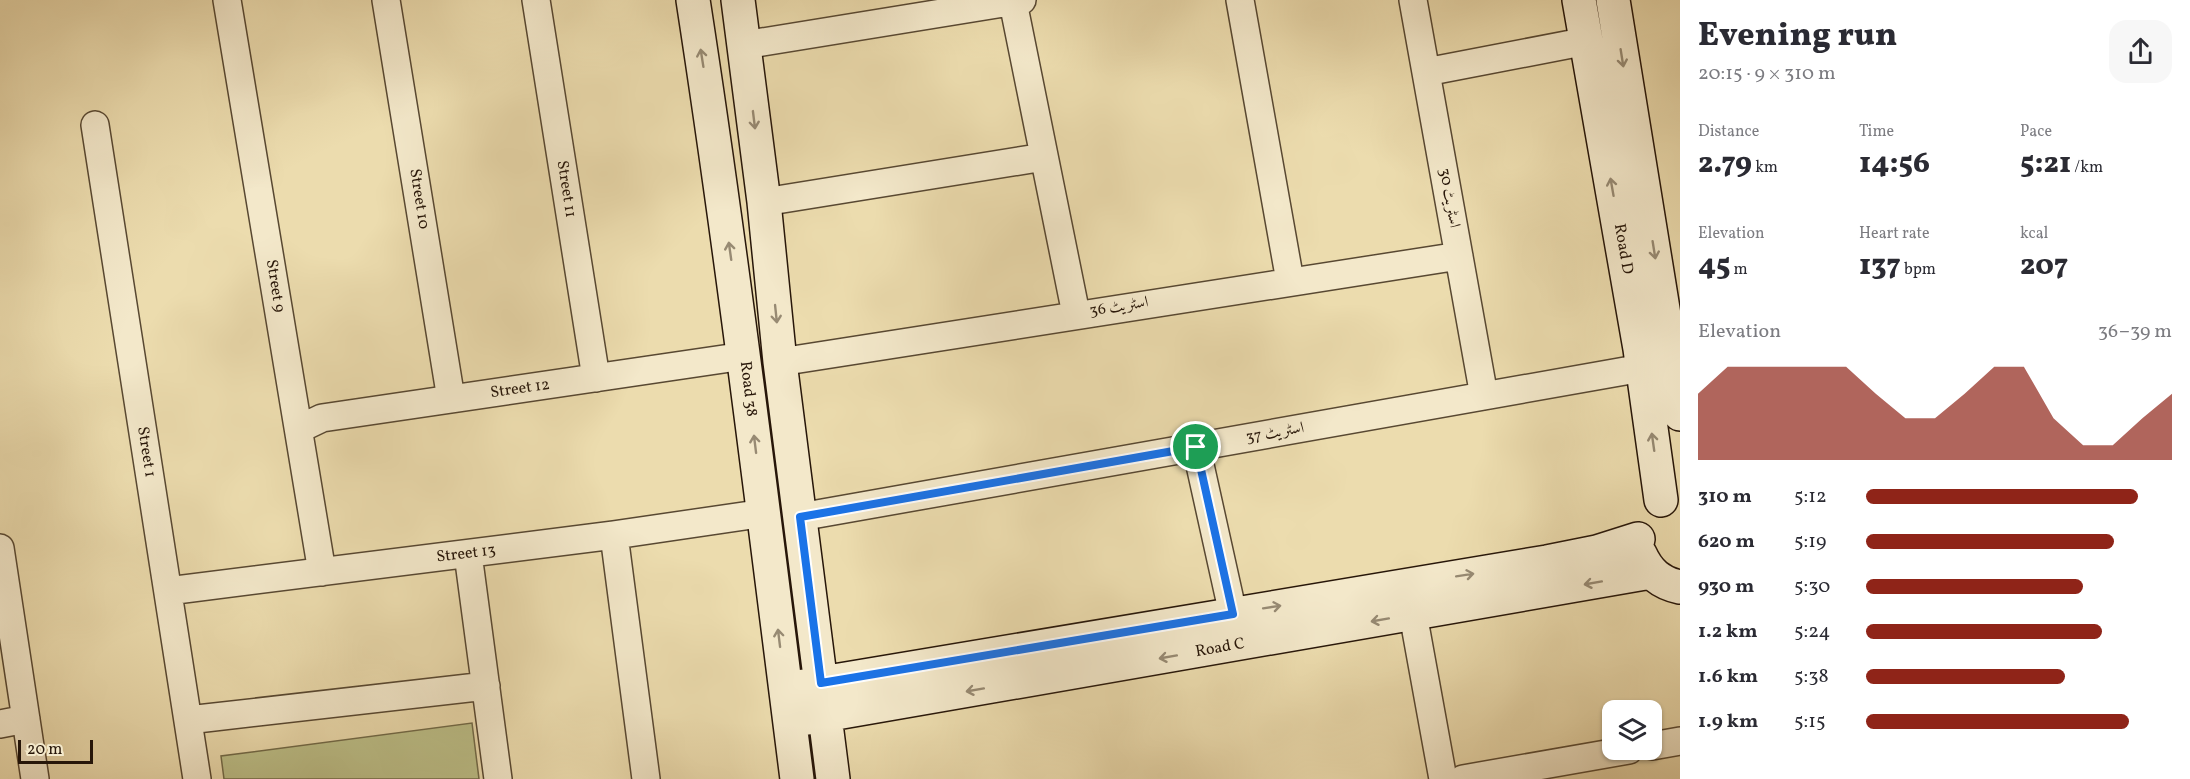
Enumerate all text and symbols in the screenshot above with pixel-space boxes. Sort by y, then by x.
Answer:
text: Evening run [1698,14,1897,60]
button: share [2109,20,2172,83]
one-way arrow [1617,47,1628,67]
one-way arrow [696,48,707,68]
text: 20:15 · 9 × 310 m [1698,60,1836,88]
one-way arrow [749,110,760,130]
text: Distance [1698,121,1759,143]
text: Time [1859,121,1894,143]
text: Pace [2020,121,2052,143]
text: 2.79 [1698,143,1752,185]
text: 14:56 [1859,143,1930,185]
text: 5:21 [2020,143,2071,185]
text: km [1752,157,1778,179]
text: /km [2071,157,2103,179]
street label: Street 11 [551,159,581,219]
street label: اسٹریٹ 30 [1433,166,1465,230]
street label: Street 10 [403,167,435,231]
one-way arrow [1606,178,1617,197]
street label: Road D [1608,222,1638,276]
text: Elevation [1698,223,1765,245]
text: Heart rate [1859,223,1930,245]
text: kcal [2020,223,2048,245]
one-way arrow [1648,240,1659,260]
one-way arrow [724,241,735,261]
text: 45 [1698,245,1730,287]
text: 137 [1859,245,1901,287]
text: 207 [2020,245,2068,287]
street label: Street 9 [260,258,290,314]
text: m [1730,259,1748,281]
text: bpm [1901,259,1936,281]
street label: اسٹریٹ 36 [1088,291,1150,323]
one-way arrow [770,304,781,324]
text: Elevation [1698,318,1781,346]
text: 36–39 m [2098,318,2172,346]
street label: Road 38 [734,360,762,418]
street label: Street 12 [489,374,551,404]
street label: اسٹریٹ 37 [1244,417,1306,449]
pin [1170,421,1221,472]
street label: Street 1 [131,425,161,479]
icon: arrive [1179,430,1212,463]
one-way arrow [1647,432,1658,452]
one-way arrow [749,435,760,455]
text: 310 m [1698,483,1752,511]
text: 5:12 [1794,483,1827,511]
text: 620 m [1698,528,1755,556]
text: 5:19 [1794,528,1826,556]
street label: Street 13 [435,539,497,569]
one-way arrow [1454,570,1474,581]
text: 930 m [1698,573,1754,601]
text: 5:30 [1794,573,1830,601]
one-way arrow [1584,577,1603,588]
one-way arrow [1262,602,1282,613]
one-way arrow [1371,615,1391,626]
text: 1.2 km [1698,618,1758,646]
text: 5:24 [1794,618,1830,646]
one-way arrow [774,628,785,648]
street label: Road C [1194,633,1246,663]
one-way arrow [1158,652,1178,663]
text: 1.6 km [1698,663,1758,691]
text: 5:38 [1794,663,1829,691]
one-way arrow [966,685,986,696]
map controls [1602,700,1662,760]
button: layers [1602,700,1662,760]
text: 1.9 km [1698,708,1758,736]
text: 5:15 [1794,708,1826,736]
scale bar [18,737,93,764]
text: 20 m [27,739,62,761]

